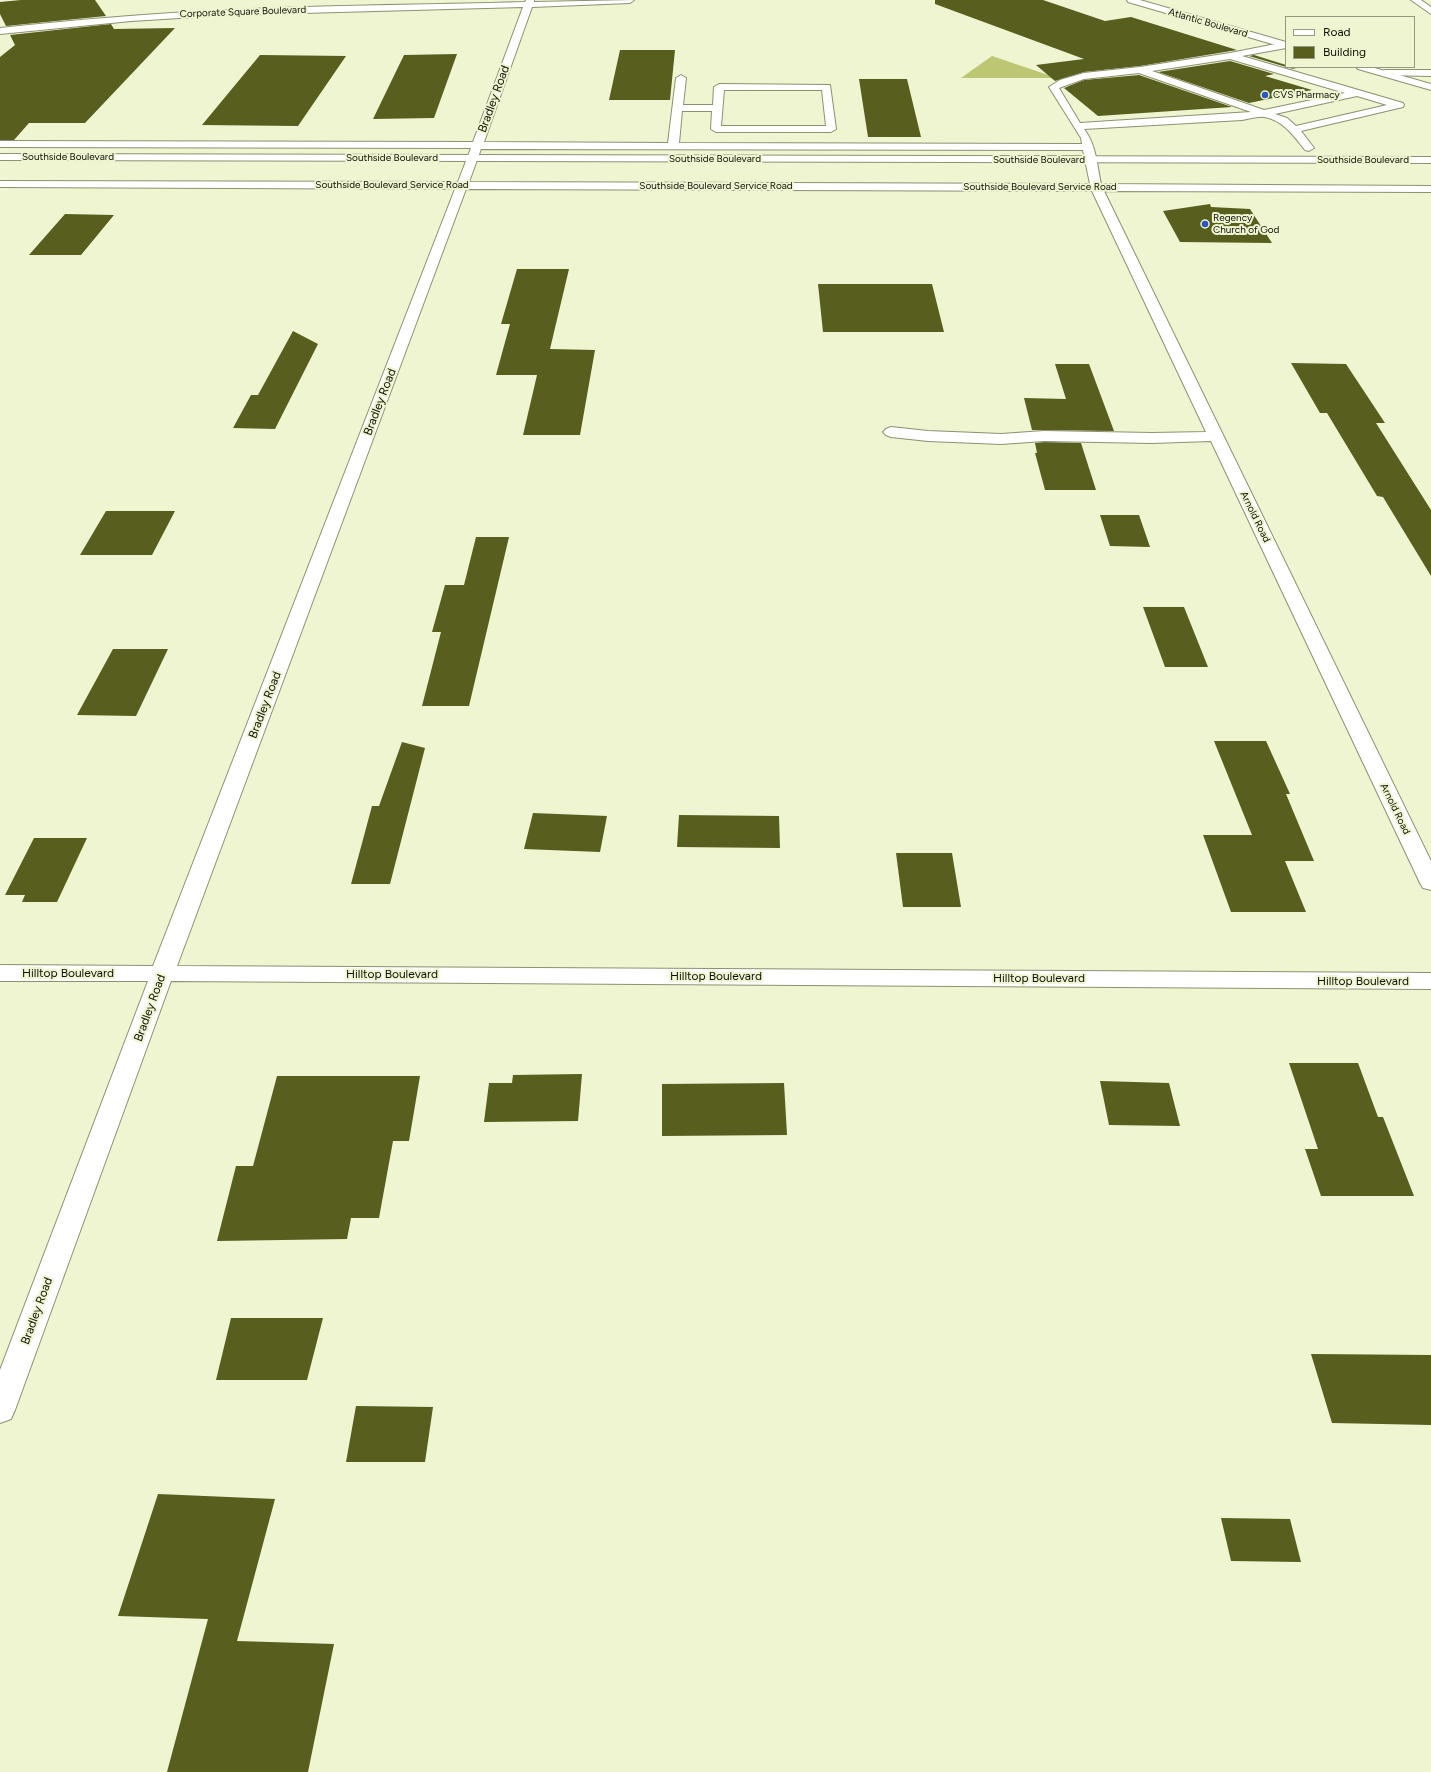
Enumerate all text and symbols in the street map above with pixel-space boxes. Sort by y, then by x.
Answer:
street label: Corporate Square Boulevard [180,4,306,20]
street label: Atlantic Boulevard [1167,6,1249,40]
legend [1285,16,1415,68]
text: Road [1323,25,1351,39]
text: Building [1323,45,1366,59]
street label: Bradley Road [475,63,513,135]
place label: CVS Pharmacy [1273,89,1340,101]
marker: CVS Pharmacy [1260,90,1270,100]
street label: Southside Boulevard [22,151,114,163]
street label: Southside Boulevard [346,152,438,164]
street label: Southside Boulevard [669,153,761,165]
street label: Southside Boulevard [993,154,1085,166]
street label: Southside Boulevard [1317,154,1409,166]
street label: Southside Boulevard Service Road [315,179,469,191]
street label: Southside Boulevard Service Road [639,180,793,192]
street label: Southside Boulevard Service Road [963,181,1117,193]
place label: Regency Church of God [1213,212,1279,236]
marker: Regency Church of God [1200,219,1210,229]
street label: Bradley Road [361,367,399,437]
street label: Arnold Road [1238,490,1272,544]
street label: Bradley Road [246,670,284,740]
street label: Arnold Road [1378,782,1412,836]
street label: Hilltop Boulevard [22,966,114,980]
street label: Hilltop Boulevard [346,967,438,981]
street label: Hilltop Boulevard [670,969,762,983]
street label: Hilltop Boulevard [993,971,1085,985]
street label: Bradley Road [131,972,169,1044]
street label: Hilltop Boulevard [1317,974,1409,988]
street label: Bradley Road [18,1275,56,1347]

